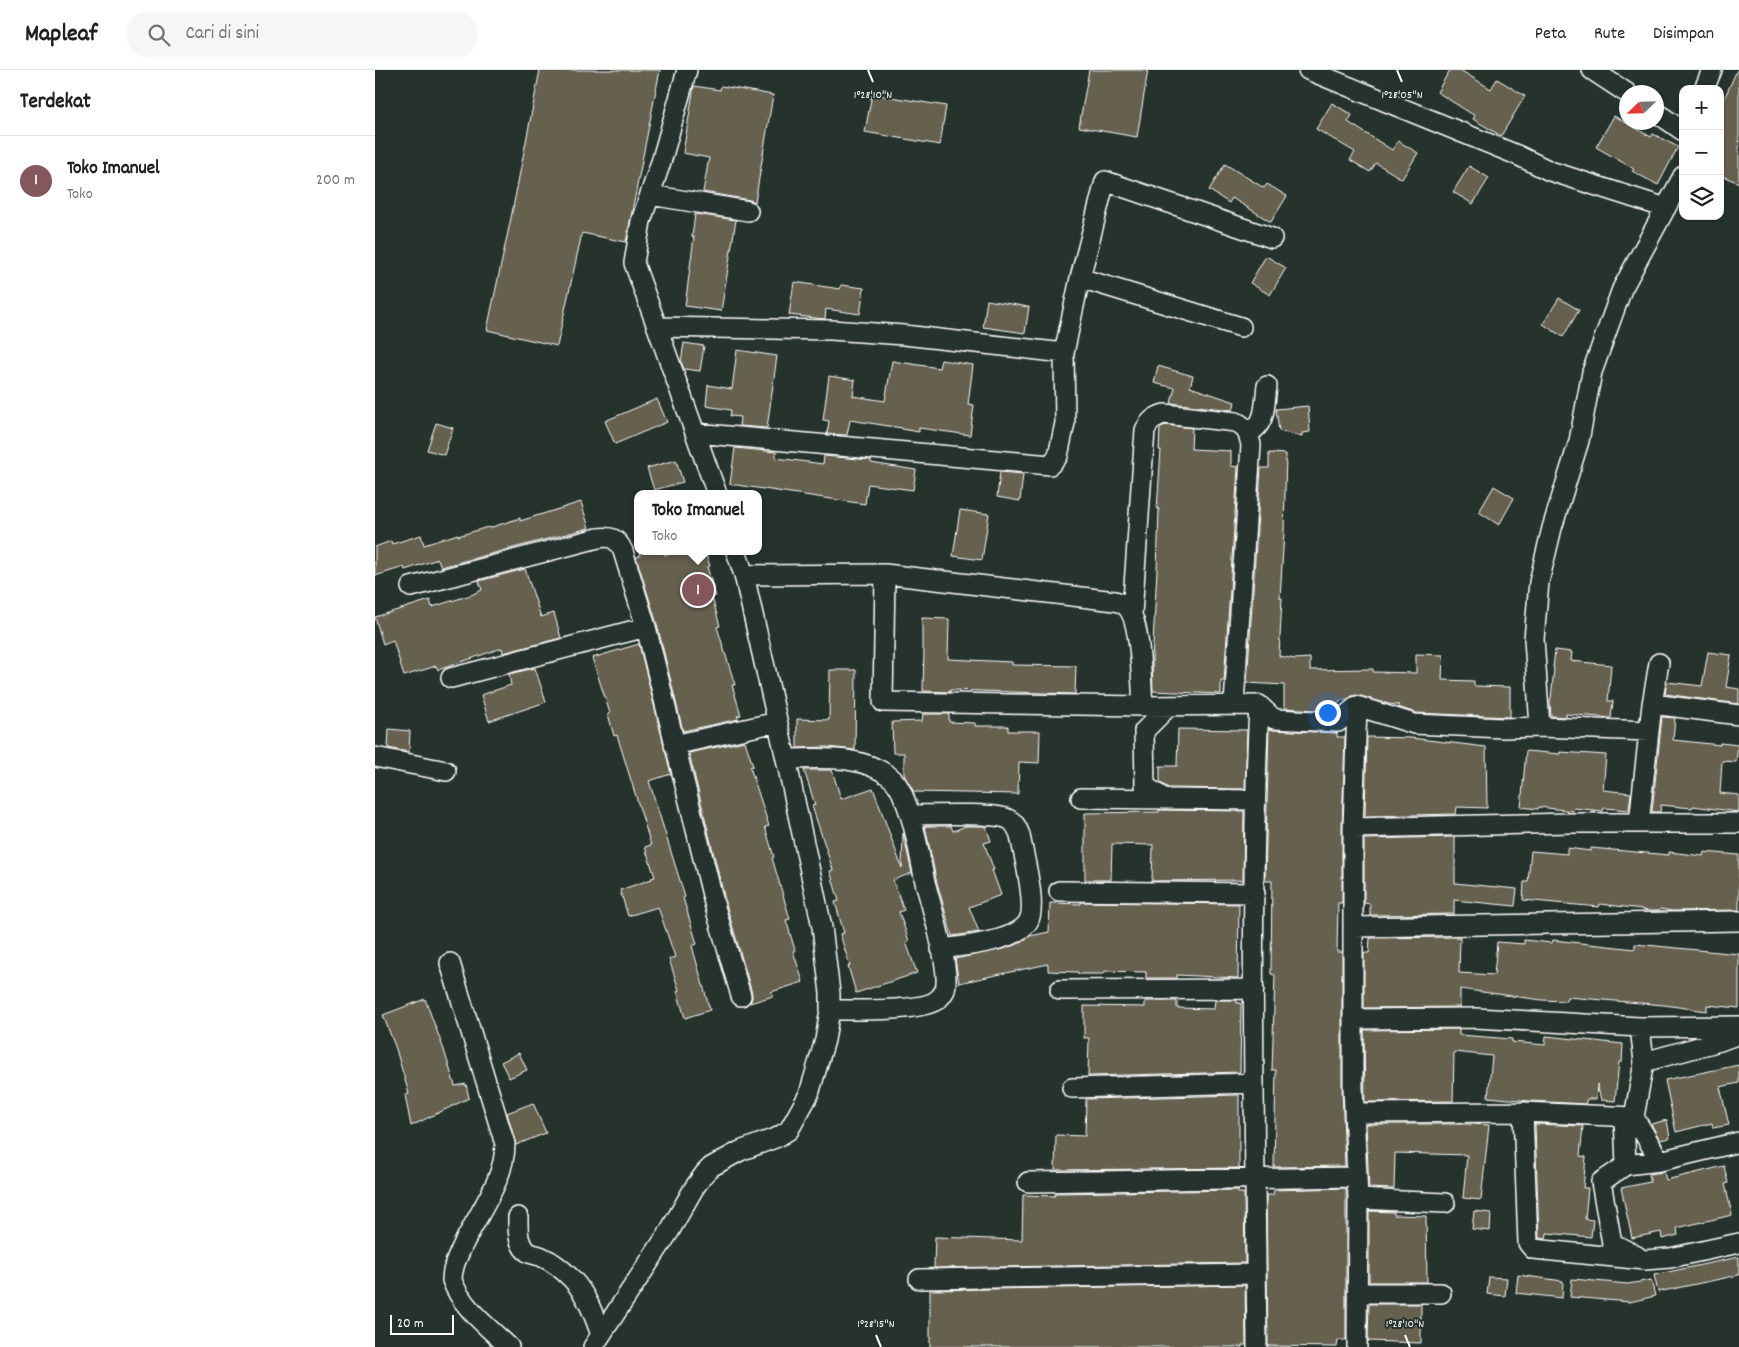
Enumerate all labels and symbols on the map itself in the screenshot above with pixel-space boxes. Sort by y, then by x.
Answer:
north arrow [1619,85,1664,130]
text: 1°28'10"N [854,87,892,104]
text: 1°28'05"N [1381,87,1423,104]
pin: 1 [682,571,714,609]
your location [1315,700,1341,726]
scale bar [390,1312,454,1335]
text: 1°28'15"N [857,1316,895,1333]
text: 1°28'10"N [1386,1316,1424,1333]

